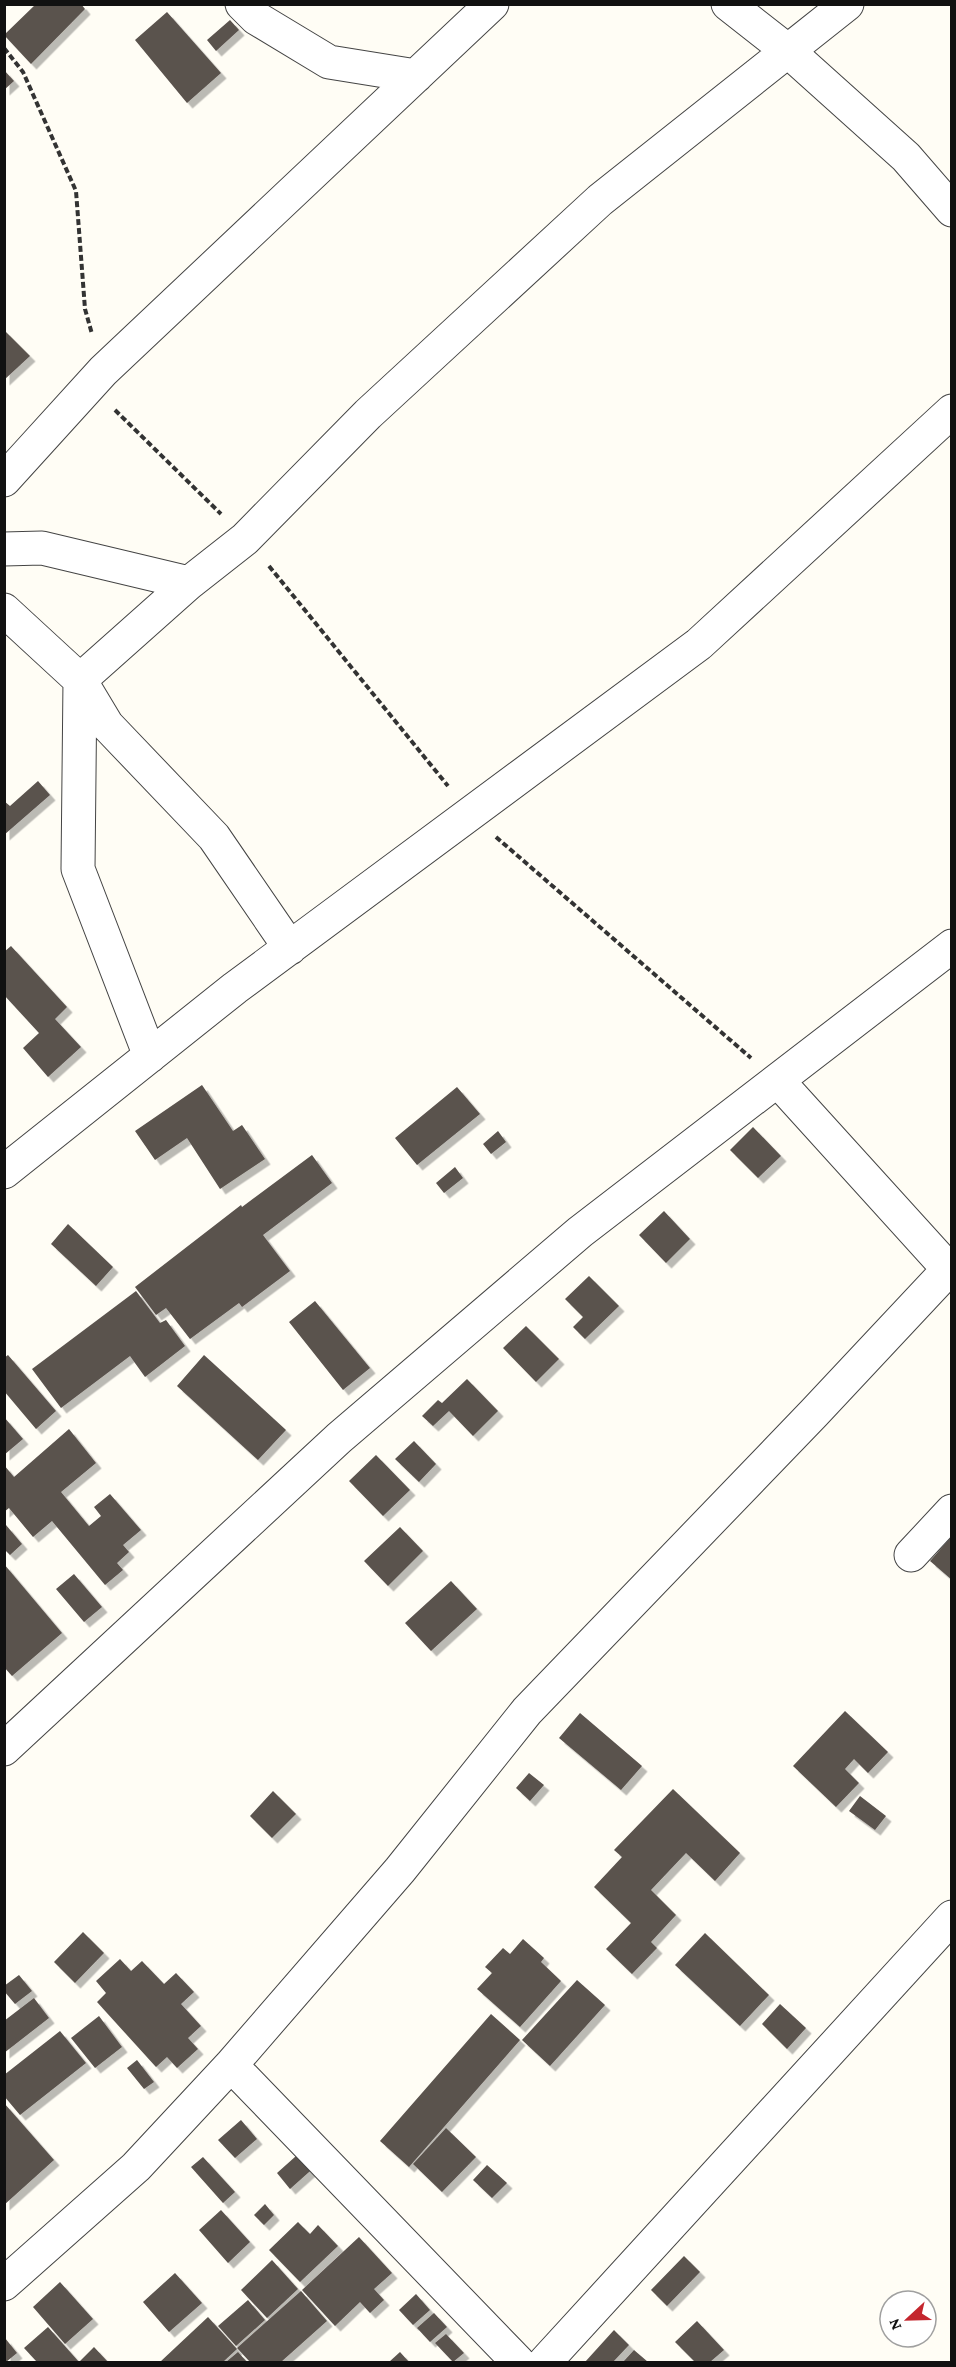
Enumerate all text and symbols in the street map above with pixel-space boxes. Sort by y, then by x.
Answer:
north arrow [878,2289,938,2349]
text: N [885,2316,904,2333]

